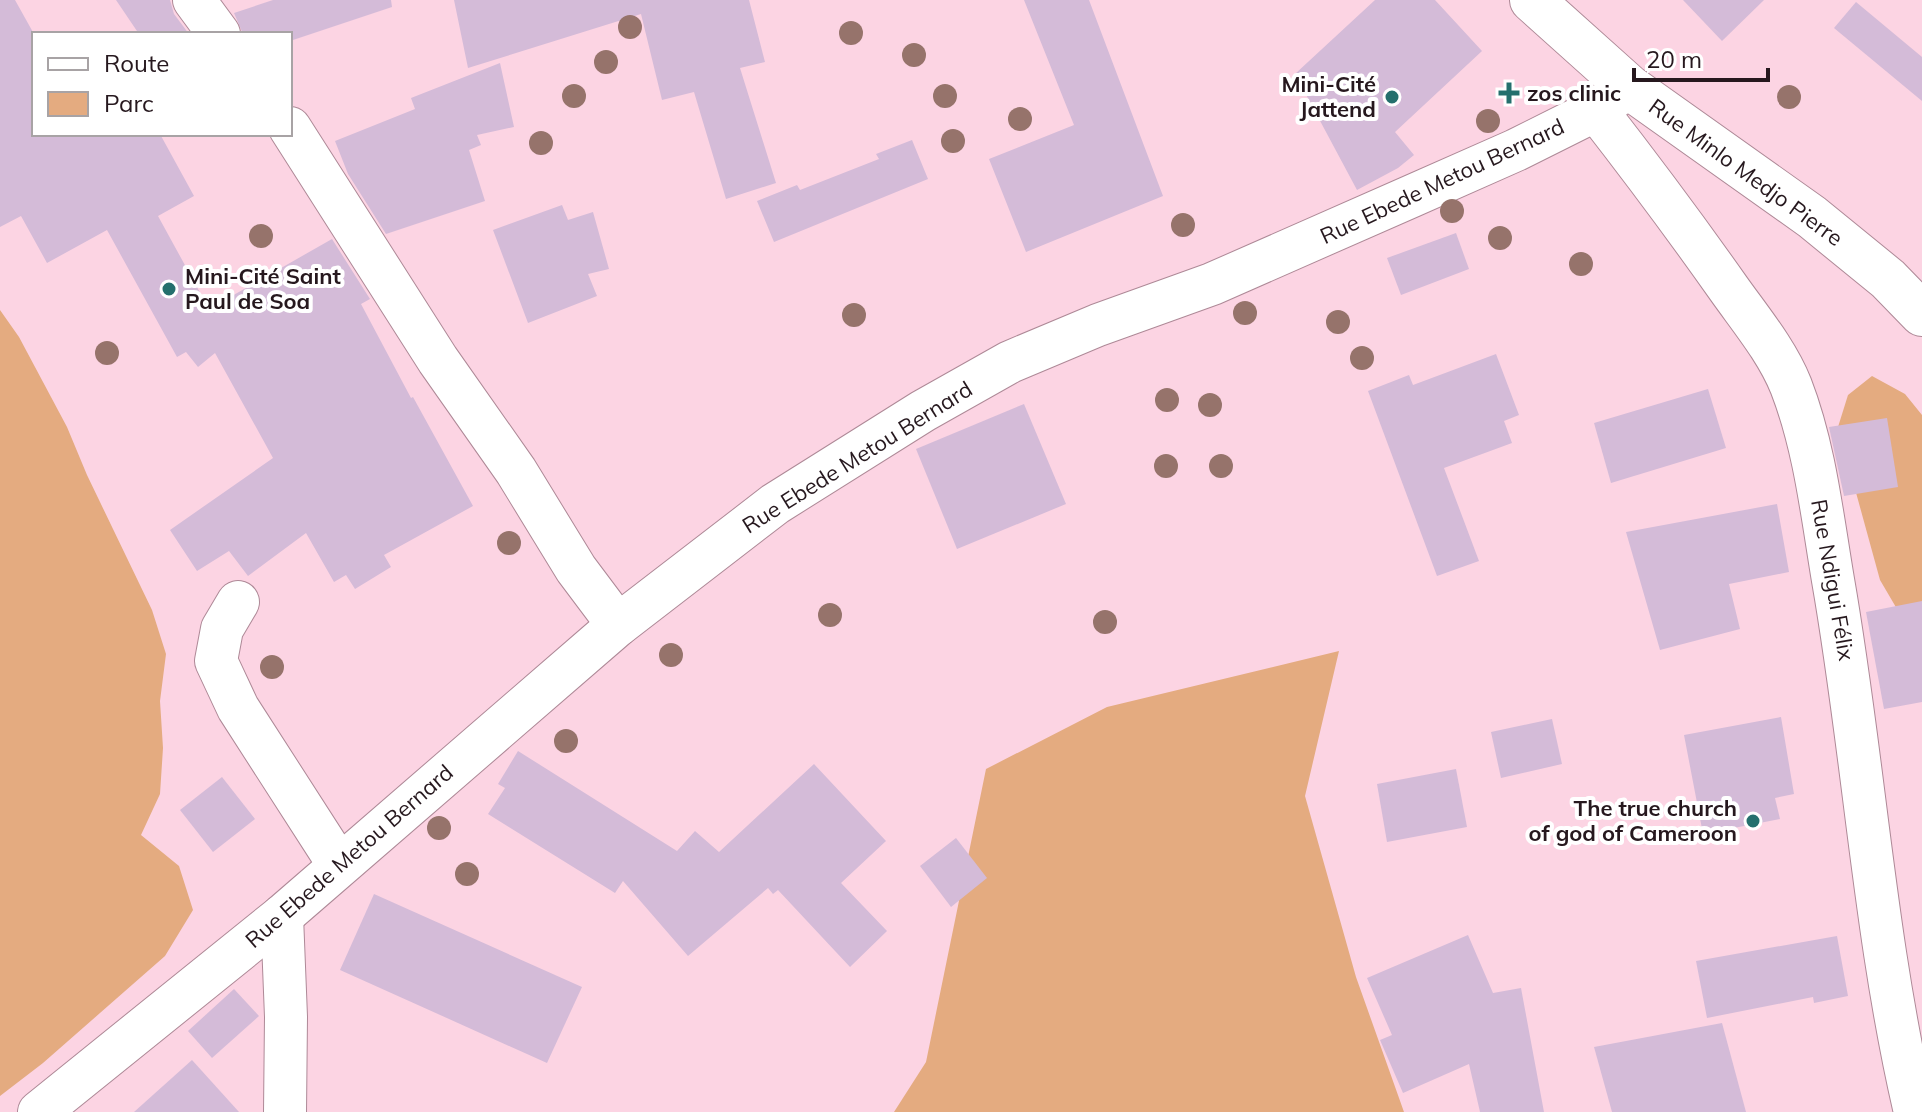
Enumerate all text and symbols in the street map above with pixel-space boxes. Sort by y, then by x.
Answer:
legend [32,32,292,136]
scale bar [1634,32,1768,82]
text: 20 m [1646,44,1702,74]
text: Route [104,48,169,78]
place label: Mini-Cité Jattend [1281,70,1376,123]
place label: zos clinic [1527,79,1621,107]
marker: zos clinic [1498,82,1520,104]
text: Parc [104,88,154,118]
marker: Mini-Cité Jattend [1383,88,1401,106]
street label: Rue Minlo Medjo Pierre [1643,92,1849,252]
street label: Rue Ebede Metou Bernard [1315,112,1569,250]
place label: Mini-Cité Saint Paul de Soa [185,262,341,315]
marker: Mini-Cité Saint Paul de Soa [160,280,178,298]
street label: Rue Ebede Metou Bernard [737,375,977,539]
street label: Rue Ndigui Félix [1805,497,1861,663]
street label: Rue Ebede Metou Bernard [239,758,459,954]
place label: The true church of god of Cameroon [1529,794,1737,847]
marker: The true church of god of Cameroon [1744,812,1762,830]

